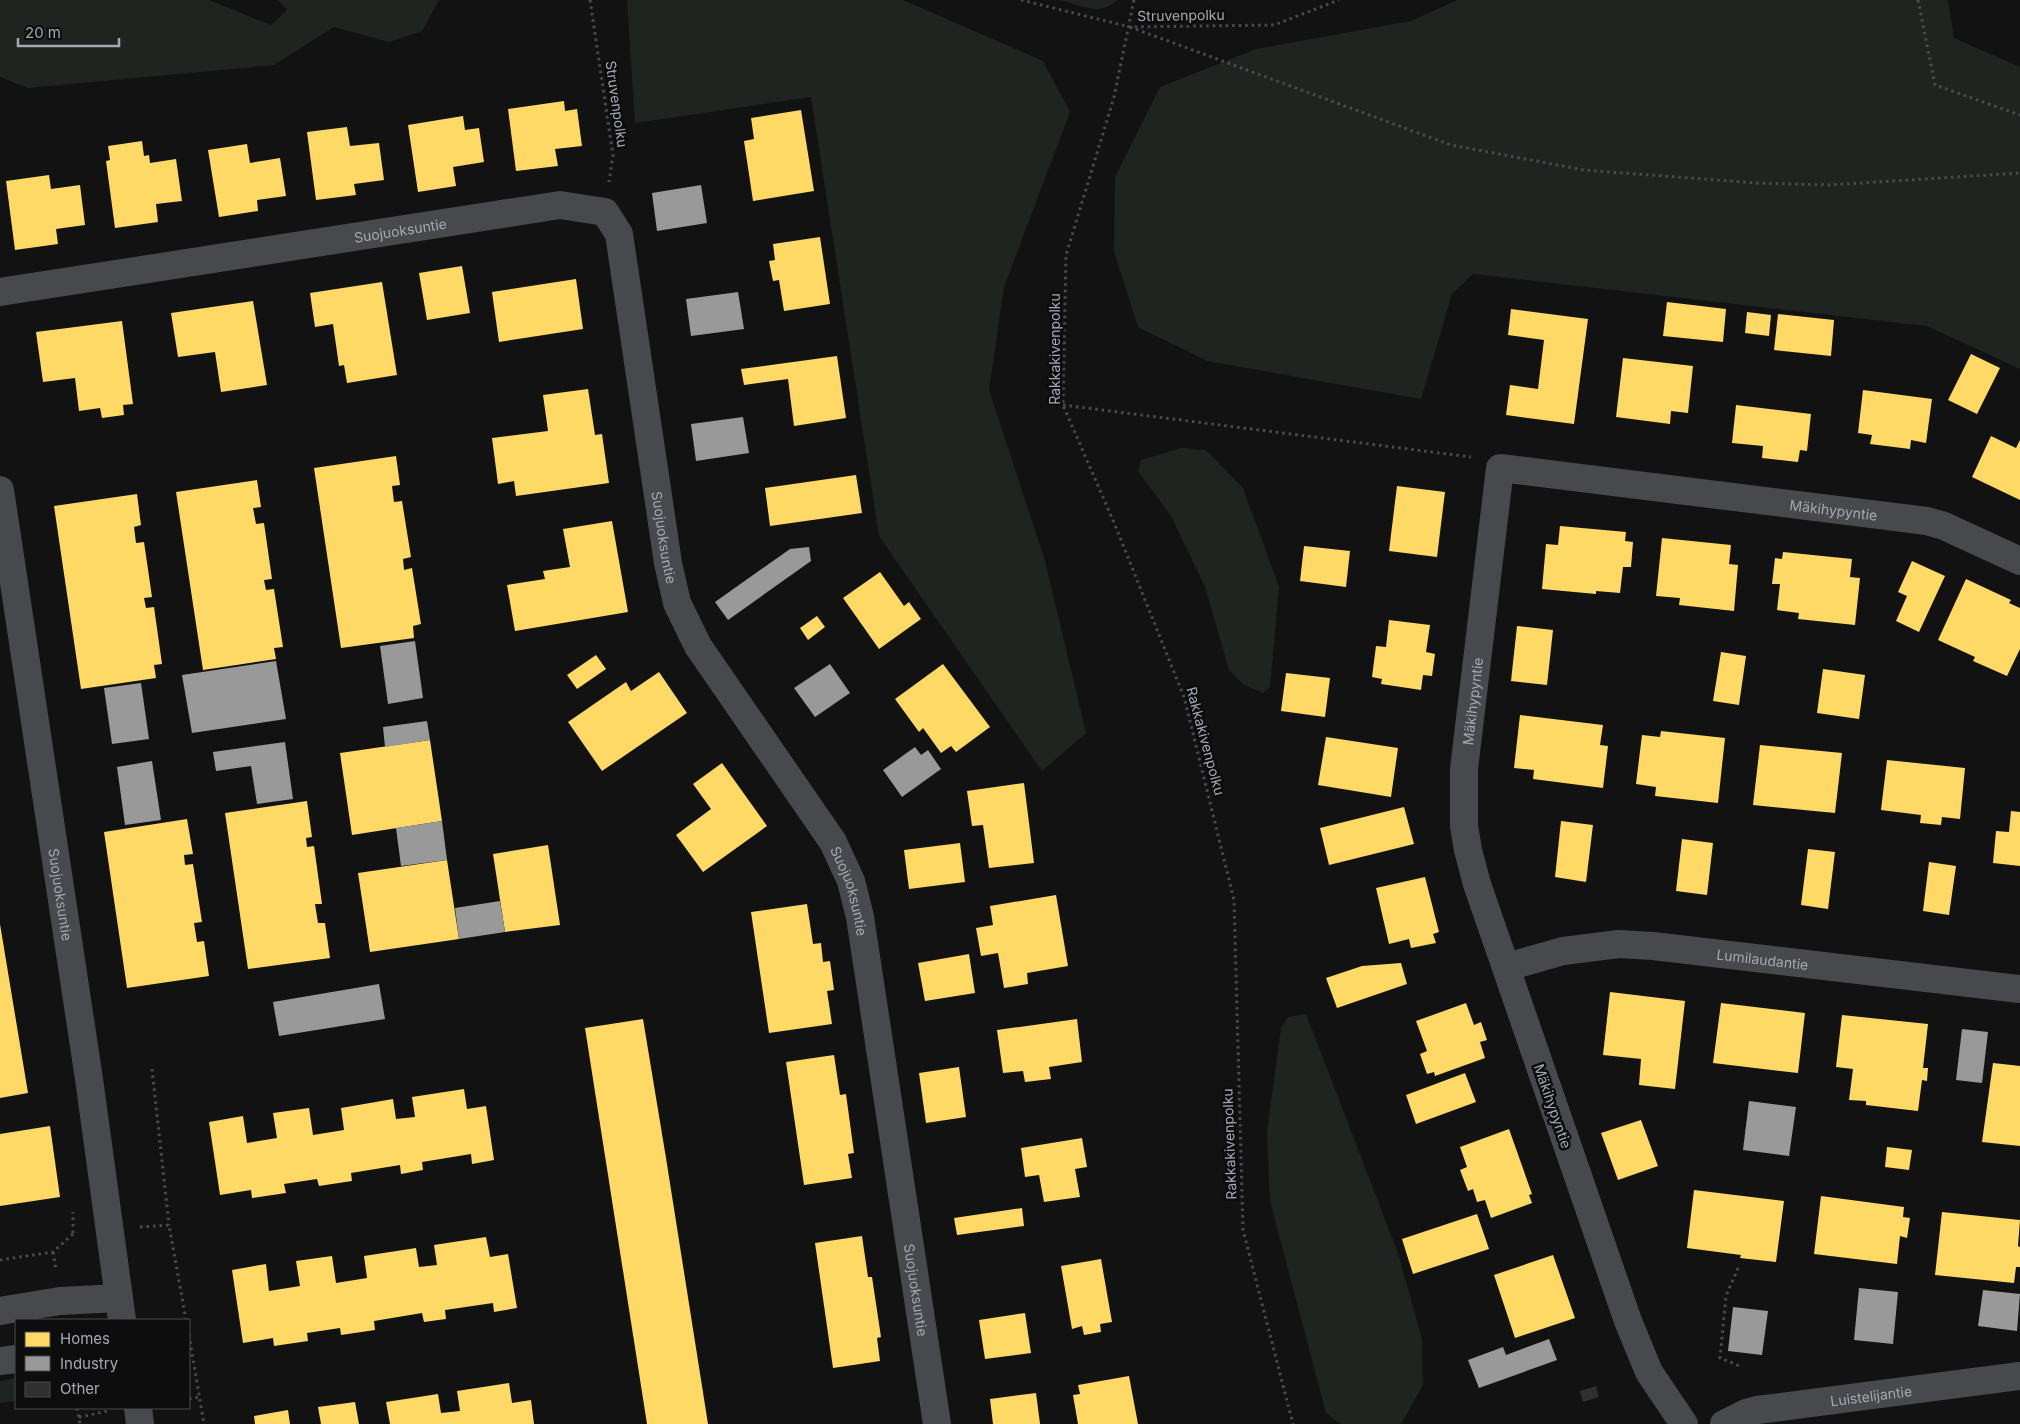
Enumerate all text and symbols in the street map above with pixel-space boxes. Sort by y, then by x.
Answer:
street label: Struvenpolku [1137,6,1225,24]
scale bar [18,15,119,47]
text: 20 m [25,23,61,42]
street label: Struvenpolku [602,60,632,148]
street label: Suojuoksuntie [353,214,448,245]
street label: Rakkakivenpolku [1046,293,1063,405]
street label: Suojuoksuntie [649,490,681,585]
street label: Mäkihypyntie [1789,496,1878,523]
street label: Mäkihypyntie [1458,656,1486,746]
street label: Rakkakivenpolku [1183,685,1229,797]
street label: Suojuoksuntie [828,843,871,937]
street label: Suojuoksuntie [46,847,77,942]
street label: Lumilaudantie [1716,945,1809,973]
street label: Mäkihypyntie [1531,1062,1575,1150]
street label: Rakkakivenpolku [1219,1088,1239,1200]
street label: Suojuoksuntie [901,1242,932,1337]
legend [15,1319,190,1409]
text: Homes [60,1329,110,1348]
text: Industry [60,1354,119,1373]
text: Other [60,1379,100,1398]
street label: Luistelijantie [1829,1382,1913,1409]

